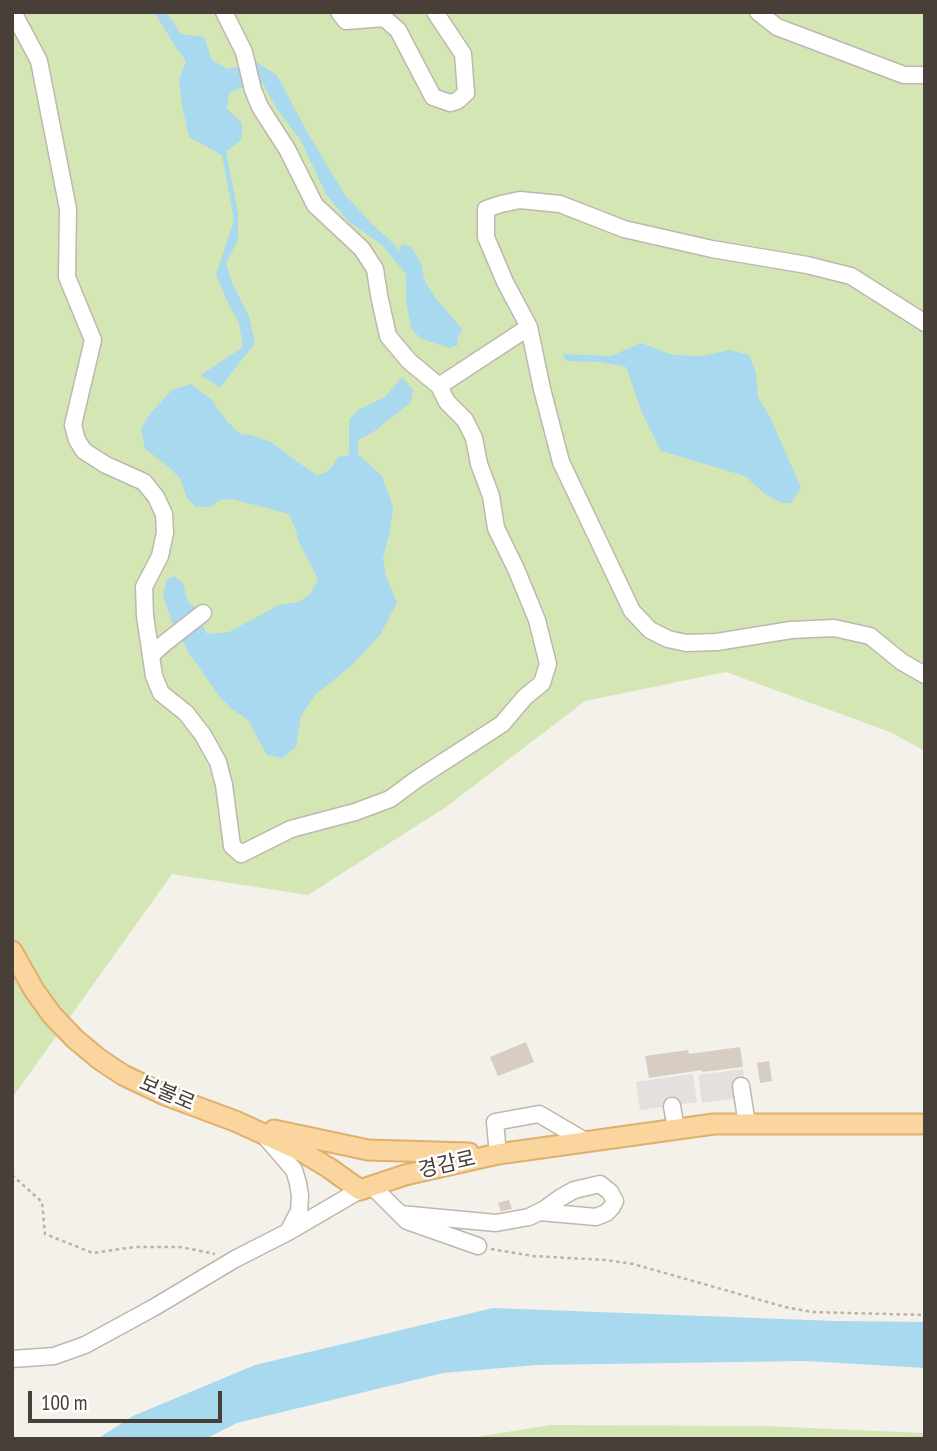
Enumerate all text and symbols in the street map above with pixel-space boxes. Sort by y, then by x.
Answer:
street label: 보불로 [135,1071,199,1117]
street label: 경감로 [416,1146,478,1184]
scale bar [32,1378,226,1422]
text: 100 m [41,1389,87,1416]

